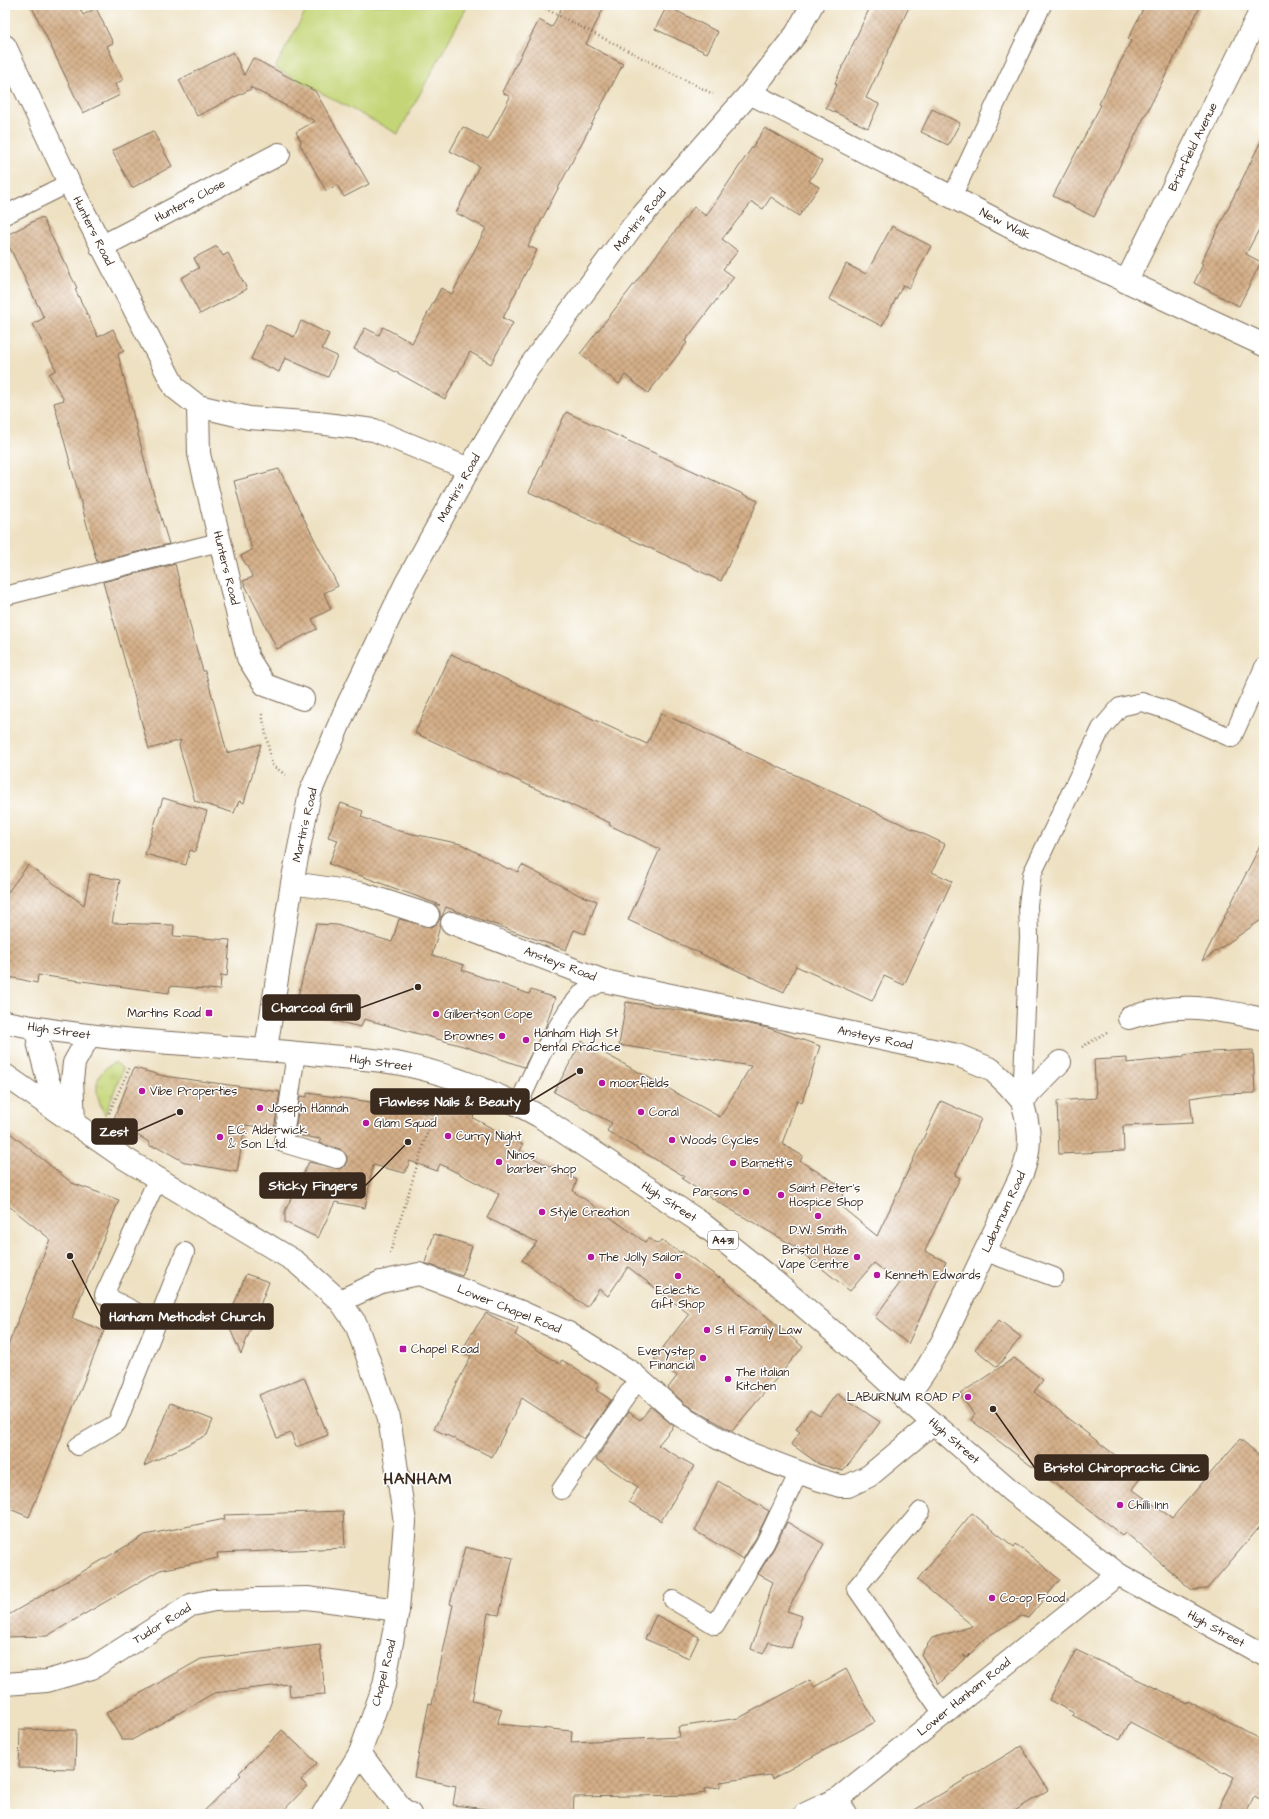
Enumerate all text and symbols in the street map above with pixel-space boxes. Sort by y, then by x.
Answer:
street label: Briarfield Avenue [1164,99,1222,194]
street label: Hunters Close [152,175,229,227]
street label: Martin's Road [610,185,670,255]
street label: Hunters Road [68,193,118,269]
street label: New Walk [977,204,1034,244]
street label: Martin's Road [433,451,485,525]
street label: Hunters Road [209,529,243,607]
street label: Martin's Road [288,786,322,864]
street label: Ansteys Road [521,942,599,986]
callout: Charcoal Grill [263,995,360,1020]
text: Charcoal Grill [271,999,353,1017]
place label: Martins Road [127,1005,201,1022]
place label: Gilbertson Cope [444,1006,533,1023]
marker: Martins Road [204,1008,214,1018]
marker: Gilbertson Cope [431,1009,441,1019]
street label: High Street [26,1018,92,1045]
street label: Ansteys Road [836,1022,914,1055]
place label: Hanham High St Dental Practice [534,1025,621,1056]
place label: Brownes [444,1028,494,1045]
marker: Brownes [497,1031,507,1041]
marker: Hanham High St Dental Practice [521,1035,531,1045]
street label: High Street [348,1050,414,1077]
place label: moorfields [610,1075,669,1092]
marker: moorfields [597,1078,607,1088]
place label: Vibe Properties [150,1083,237,1100]
marker: Vibe Properties [137,1086,147,1096]
callout: Flawless Nails & Beauty [371,1089,529,1114]
text: Flawless Nails & Beauty [379,1093,522,1112]
place label: Joseph Hannah [268,1100,349,1117]
marker: Joseph Hannah [255,1103,265,1113]
place label: Coral [649,1104,679,1121]
marker: Coral [636,1107,646,1117]
place label: Glam Squad [374,1115,437,1132]
marker: Glam Squad [361,1118,371,1128]
callout: Zest [92,1119,137,1144]
place label: E.C. Alderwick & Son Ltd. [228,1122,308,1153]
text: Zest [99,1123,129,1141]
place label: Curry Night [456,1128,522,1146]
marker: Curry Night [443,1131,453,1141]
marker: E.C. Alderwick & Son Ltd. [215,1132,225,1142]
place label: Woods Cycles [680,1132,759,1150]
marker: Woods Cycles [667,1135,677,1145]
place label: Ninos barber shop [507,1147,577,1178]
place label: Barnett's [741,1155,792,1172]
marker: Ninos barber shop [494,1157,504,1167]
marker: Barnett's [728,1158,738,1168]
street label: Laburnum Road [978,1169,1030,1255]
callout: Sticky Fingers [260,1173,365,1198]
text: Sticky Fingers [267,1177,358,1197]
street label: High Street [637,1178,700,1227]
place label: Saint Peter's Hospice Shop [789,1180,864,1211]
place label: Parsons [693,1184,738,1201]
marker: Parsons [741,1187,751,1197]
marker: Saint Peter's Hospice Shop [776,1190,786,1200]
place label: Style Creation [550,1204,629,1222]
marker: Style Creation [537,1207,547,1217]
marker: D.W. Smith [813,1211,823,1221]
place label: D.W. Smith [790,1222,847,1239]
road number: A431 [708,1231,738,1249]
place label: Bristol Haze Vape Centre [778,1242,850,1273]
place label: The Jolly Sailor [599,1249,683,1267]
marker: The Jolly Sailor [586,1252,596,1262]
marker: Bristol Haze Vape Centre [852,1252,862,1262]
place label: Kenneth Edwards [885,1267,981,1284]
marker: Kenneth Edwards [872,1270,882,1280]
marker: Eclectic Gift Shop [673,1271,683,1281]
street label: Lower Chapel Road [455,1280,563,1338]
place label: Eclectic Gift Shop [651,1282,705,1313]
callout: Hanham Methodist Church [101,1304,273,1329]
text: Hanham Methodist Church [109,1308,265,1326]
place label: S H Family Law [715,1322,803,1340]
marker: S H Family Law [702,1325,712,1335]
place label: Chapel Road [411,1341,479,1358]
place label: Everystep Financial [638,1343,695,1374]
marker: Chapel Road [398,1344,408,1354]
marker: Everystep Financial [698,1353,708,1363]
place label: The Italian Kitchen [736,1364,789,1395]
marker: The Italian Kitchen [723,1374,733,1384]
place label: LABURNUM ROAD P [847,1389,960,1406]
marker: LABURNUM ROAD P [963,1392,973,1402]
street label: High Street [924,1414,983,1469]
callout: Bristol Chiropractic Clinic [1035,1455,1208,1480]
text: Bristol Chiropractic Clinic [1044,1459,1201,1478]
district label: HANHAM [383,1468,453,1490]
place label: Chilli Inn [1128,1497,1168,1514]
marker: Chilli Inn [1115,1500,1125,1510]
place label: Co-op Food [1000,1590,1065,1607]
marker: Co-op Food [987,1593,997,1603]
street label: Tudor Road [130,1599,194,1649]
street label: High Street [1184,1606,1248,1653]
street label: Chapel Road [368,1638,400,1708]
street label: Lower Hanham Road [914,1654,1014,1740]

